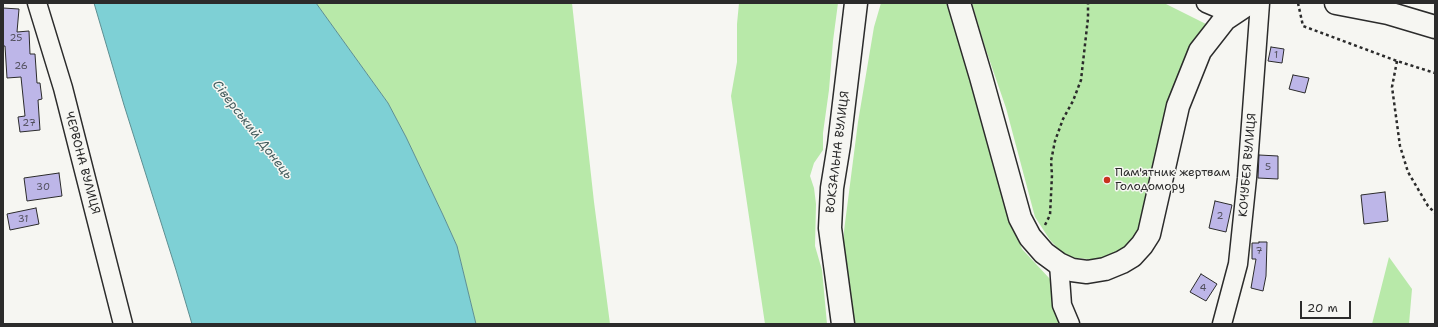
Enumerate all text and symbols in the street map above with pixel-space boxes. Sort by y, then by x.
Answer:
house number: 25 [10,32,22,44]
house number: 1 [1274,49,1278,61]
house number: 26 [14,60,28,72]
water label: Сіверський Донець [208,77,296,183]
street label: ВОКЗАЛЬНА ВУЛИЦЯ [823,90,853,214]
street label: ЧЕРВОНА ВУЛИЦЯ [61,110,103,216]
street label: КОЧУБЕЯ ВУЛИЦЯ [1236,112,1260,218]
house number: 27 [22,117,36,129]
house number: 5 [1265,161,1271,173]
place label: Пам'ятник жертвам Голодомору [1115,166,1230,194]
marker: Пам'ятник жертвам Голодомору [1102,175,1112,185]
house number: 30 [36,181,50,193]
house number: 2 [1217,210,1223,222]
house number: 31 [18,213,28,225]
house number: 7 [1256,245,1262,257]
house number: 4 [1200,282,1206,294]
scale bar [1302,293,1353,319]
text: 20 m [1307,300,1338,316]

